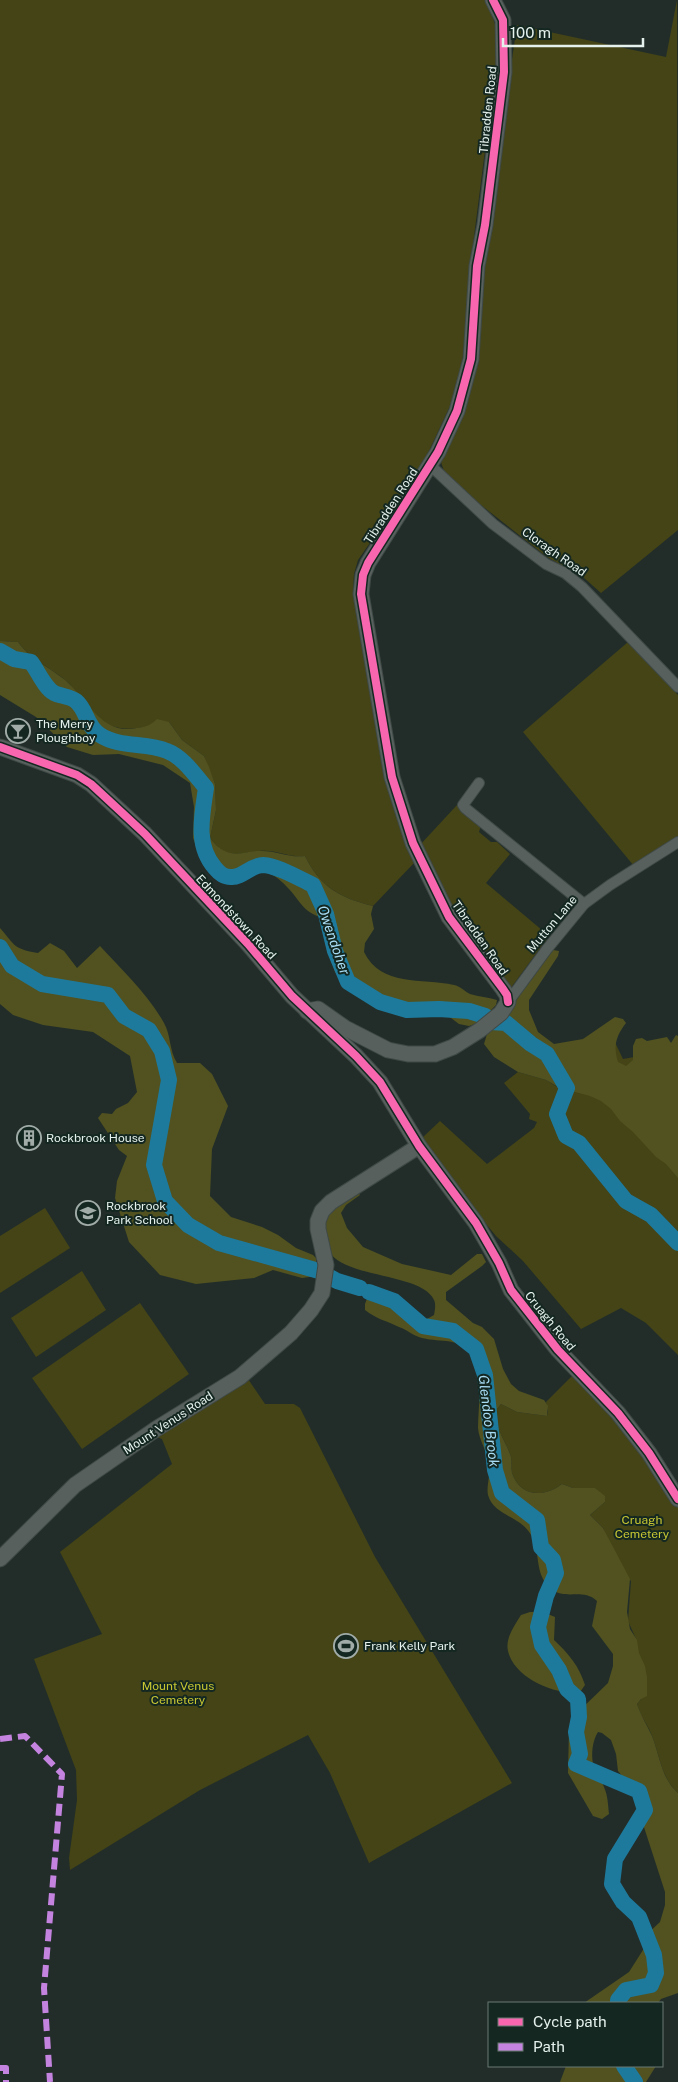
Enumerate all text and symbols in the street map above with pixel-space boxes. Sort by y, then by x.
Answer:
scale bar [503,15,643,47]
text: 100 m [510,24,551,41]
street label: Tibradden Road [476,66,500,154]
street label: Tibradden Road [361,465,421,547]
street label: Cloragh Road [519,525,589,579]
place label: The Merry Ploughboy [36,717,96,745]
bar icon: The Merry Ploughboy [5,718,31,744]
street label: Edmondstown Road [193,872,279,962]
street label: Mutton Lane [524,893,580,955]
street label: Tibradden Road [449,898,511,978]
water label: Owendoher [315,903,354,977]
building icon: Rockbrook House [16,1125,42,1151]
place label: Rockbrook House [46,1131,145,1145]
place label: Rockbrook Park School [106,1199,173,1227]
school or university icon: Rockbrook Park School [75,1200,101,1226]
street label: Cruagh Road [522,1289,578,1353]
water label: Glendoo Brook [475,1374,503,1468]
street label: Mount Venus Road [121,1389,215,1457]
park label: Cruagh Cemetery [615,1513,670,1541]
sports icon: Frank Kelly Park [333,1633,359,1659]
place label: Frank Kelly Park [364,1639,455,1653]
park label: Mount Venus Cemetery [142,1679,214,1707]
legend [488,2002,663,2067]
text: Cycle path [533,2013,607,2030]
text: Path [533,2038,565,2055]

